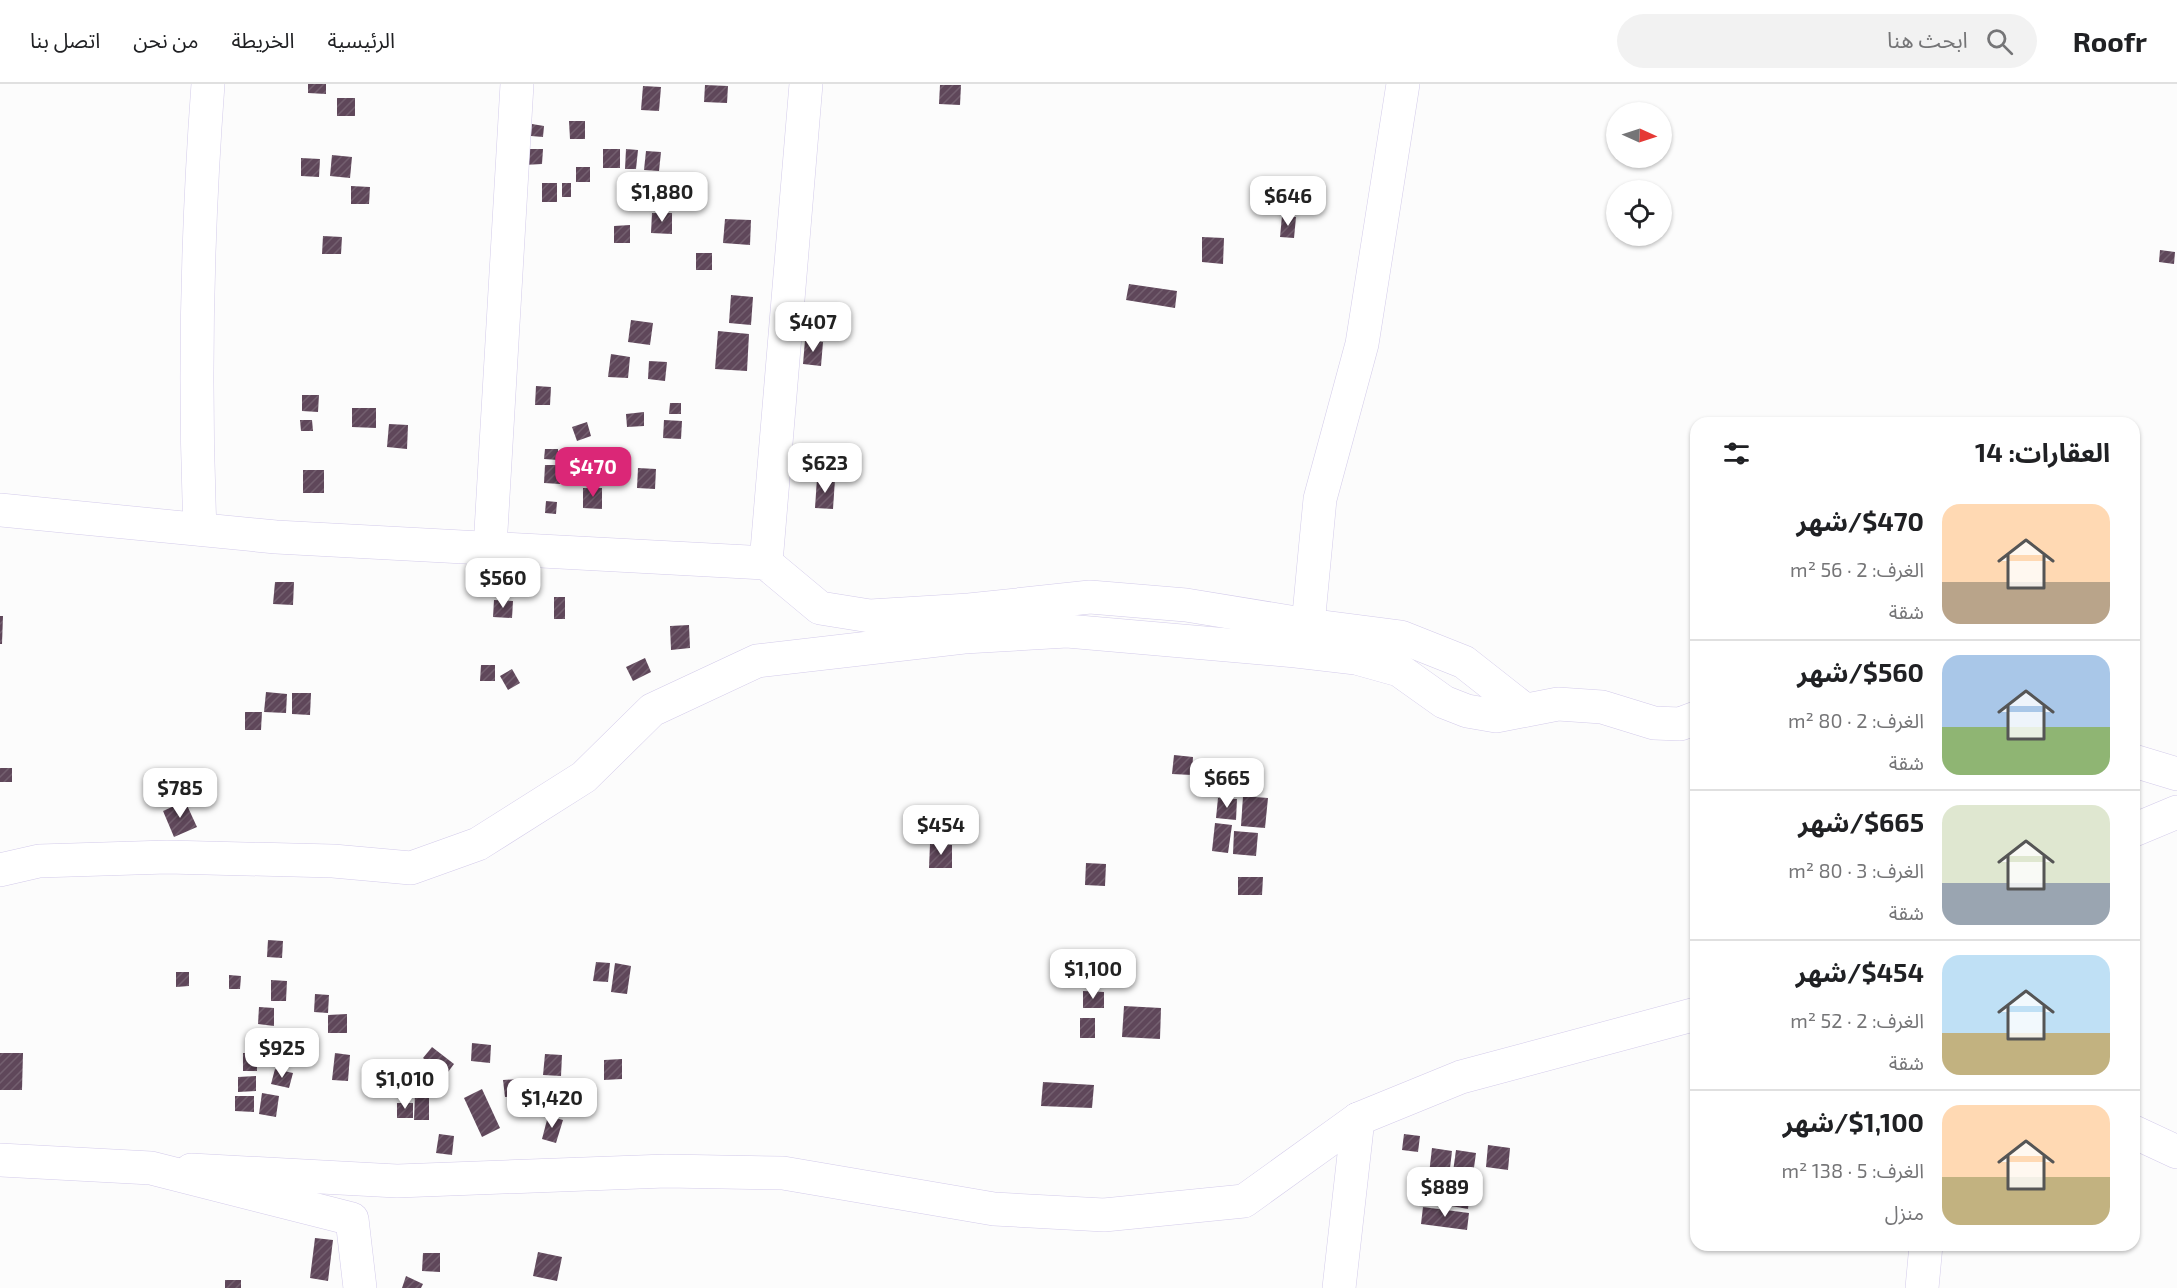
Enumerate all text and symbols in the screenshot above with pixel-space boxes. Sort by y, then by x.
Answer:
search box [1617,14,2037,68]
text: Roofr [2073,24,2147,58]
icon: search [1983,25,2016,58]
text: ابحث هنا [1887,26,1968,52]
text: اتصل بنا [30,27,100,52]
text: من نحن [133,27,199,52]
text: الخريطة [232,27,295,52]
text: الرئيسية [328,27,395,52]
north arrow [1606,102,1672,168]
map controls [1606,102,1672,246]
pin: $1,880 [613,172,711,223]
pin: $646 [1252,176,1324,227]
text: $1,880 [631,179,693,203]
button: locate [1606,180,1672,246]
text: $646 [1264,183,1312,207]
pin: $407 [777,302,849,353]
text: $407 [789,309,837,333]
text: العقارات: 14 [1975,436,2110,467]
icon: filters [1720,437,1753,470]
pin: $623 [789,443,861,494]
pin: $470 [557,447,629,498]
text: $623 [802,450,848,474]
text: $470 [569,454,617,478]
text: $470/شهر [1797,505,1924,536]
icon: home [1990,528,2062,600]
text: الغرف: 2 · 56 m² [1790,557,1924,581]
pin: $560 [467,558,539,609]
text: $560 [479,565,527,589]
text: شقة [1889,599,1924,623]
text: $560/شهر [1797,656,1924,687]
icon: home [1990,679,2062,751]
text: الغرف: 2 · 80 m² [1788,708,1924,732]
text: شقة [1889,750,1924,774]
pin: $665 [1191,758,1263,809]
text: $665 [1204,765,1250,789]
pin: $785 [144,768,216,819]
text: $785 [157,775,203,799]
pin: $454 [905,805,977,856]
text: $665/شهر [1798,806,1924,837]
text: $454 [917,812,965,836]
icon: home [1990,829,2062,901]
text: الغرف: 3 · 80 m² [1788,858,1924,882]
text: شقة [1889,900,1924,924]
pin: $1,100 [1044,949,1142,1000]
text: $1,100 [1064,956,1122,980]
text: $454/شهر [1796,956,1924,987]
icon: home [1990,979,2062,1051]
text: الغرف: 2 · 52 m² [1790,1008,1924,1032]
pin: $925 [246,1028,318,1079]
text: $925 [259,1035,305,1059]
text: شقة [1889,1050,1924,1074]
pin: $1,010 [356,1059,454,1110]
text: $1,010 [376,1066,434,1090]
pin: $1,420 [503,1078,601,1129]
text: $1,420 [521,1085,583,1109]
text: $1,100/شهر [1783,1106,1924,1137]
icon: home [1990,1129,2062,1201]
text: الغرف: 5 · 138 m² [1782,1158,1924,1182]
pin: $889 [1409,1167,1481,1218]
text: $889 [1421,1174,1469,1198]
text: منزل [1885,1200,1924,1224]

